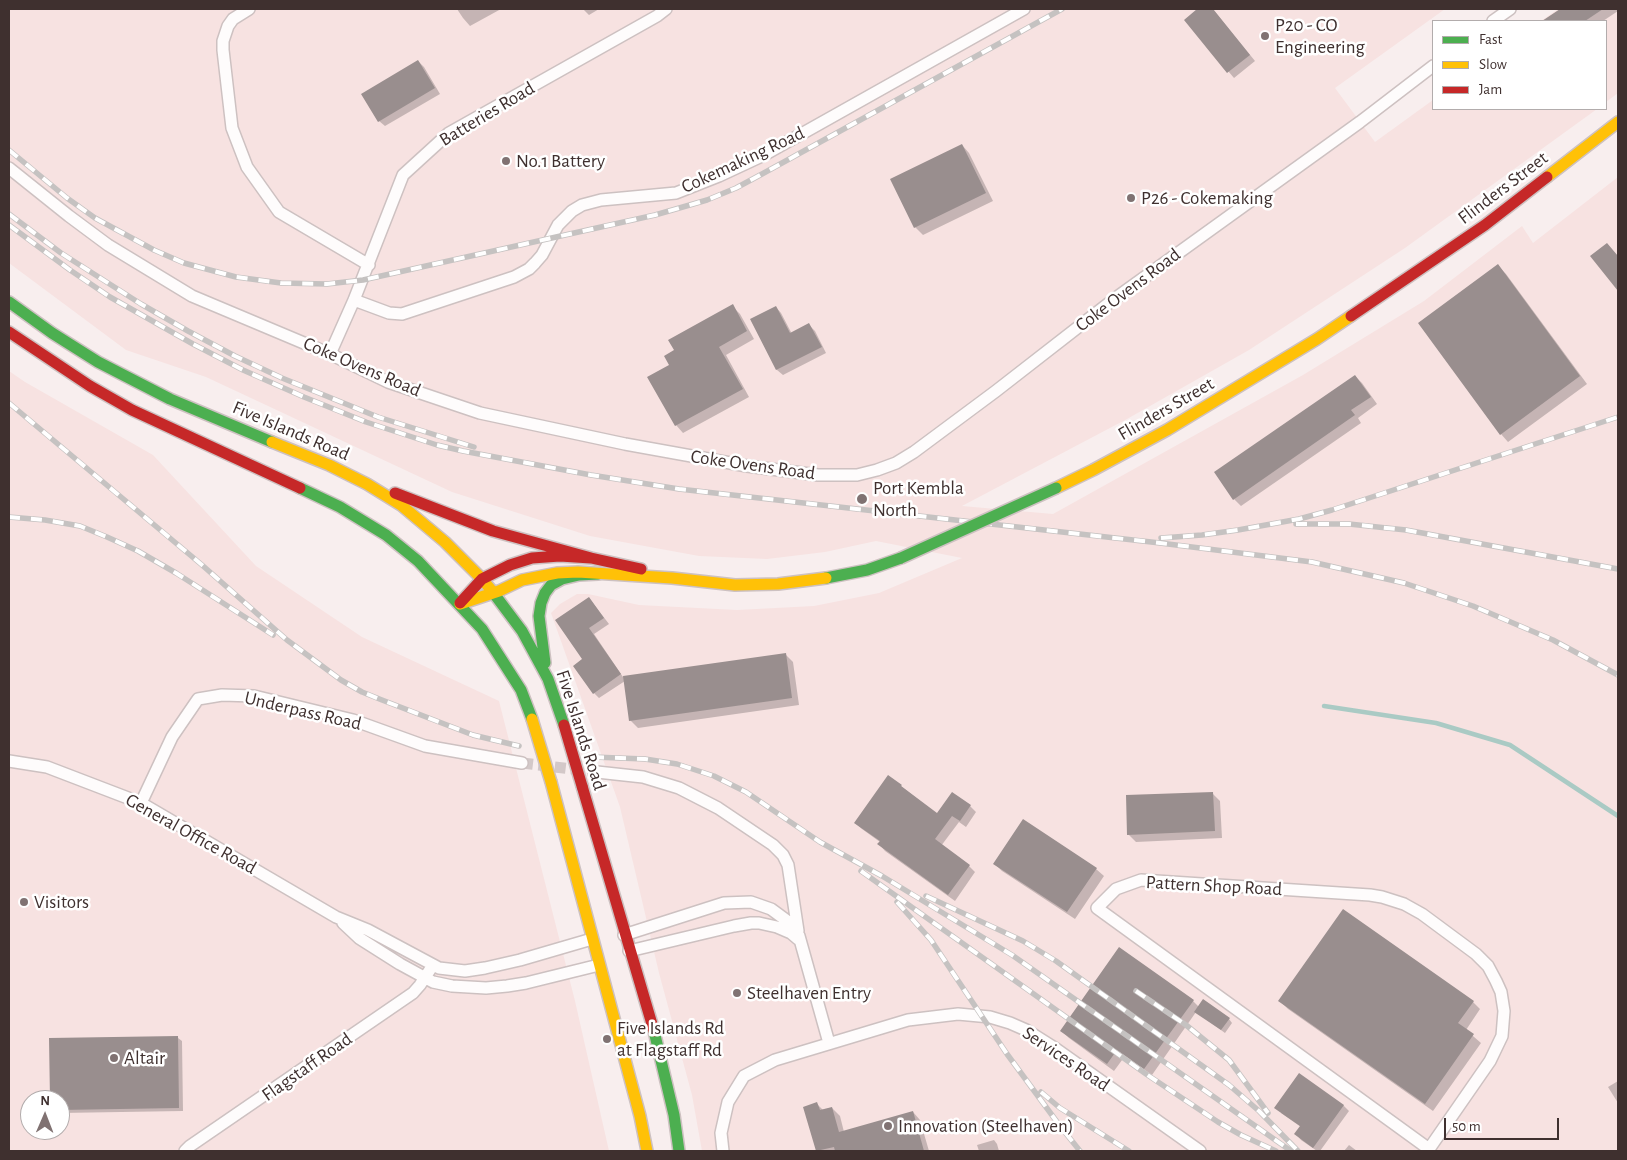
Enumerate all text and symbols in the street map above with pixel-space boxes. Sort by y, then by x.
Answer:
place label: P20 - CO Engineering [1275,14,1365,58]
legend [1432,20,1607,110]
marker: P20 - CO Engineering [1259,30,1271,42]
text: Fast [1479,32,1502,47]
text: Slow [1479,57,1507,72]
street label: Batteries Road [435,77,539,151]
text: Jam [1479,82,1502,97]
street label: Cokemaking Road [678,122,808,198]
street label: Flinders Street [1453,147,1553,229]
place label: No.1 Battery [516,150,605,172]
marker: No.1 Battery [500,155,512,167]
place label: P26 - Cokemaking [1141,187,1273,209]
marker: P26 - Cokemaking [1125,192,1137,204]
street label: Coke Ovens Road [1071,243,1185,337]
street label: Coke Ovens Road [300,332,424,402]
street label: Flinders Street [1114,372,1218,446]
street label: Five Islands Road [229,396,353,466]
street label: Coke Ovens Road [689,445,817,485]
place label: Port Kembla North [873,477,964,521]
marker: Port Kembla North [855,492,869,506]
street label: Five Islands Road [551,667,611,793]
street label: Underpass Road [242,686,364,736]
street label: General Office Road [122,789,260,879]
street label: Pattern Shop Road [1145,871,1283,901]
place label: Visitors [34,891,89,913]
marker: Visitors [18,896,30,908]
place label: Steelhaven Entry [747,982,871,1004]
marker: Steelhaven Entry [731,987,743,999]
place label: Five Islands Rd at Flagstaff Rd [617,1017,724,1061]
street label: Services Road [1018,1021,1114,1097]
street label: Flagstaff Road [257,1028,357,1106]
marker: Five Islands Rd at Flagstaff Rd [601,1033,613,1045]
place label: Altair [124,1047,165,1069]
marker: Altair [108,1052,120,1064]
north arrow [20,1090,70,1140]
text: N [40,1094,50,1108]
scale bar [1447,1108,1562,1140]
place label: Innovation (Steelhaven) [898,1115,1074,1137]
text: 50 m [1452,1119,1481,1134]
marker: Innovation (Steelhaven) [882,1120,894,1132]

